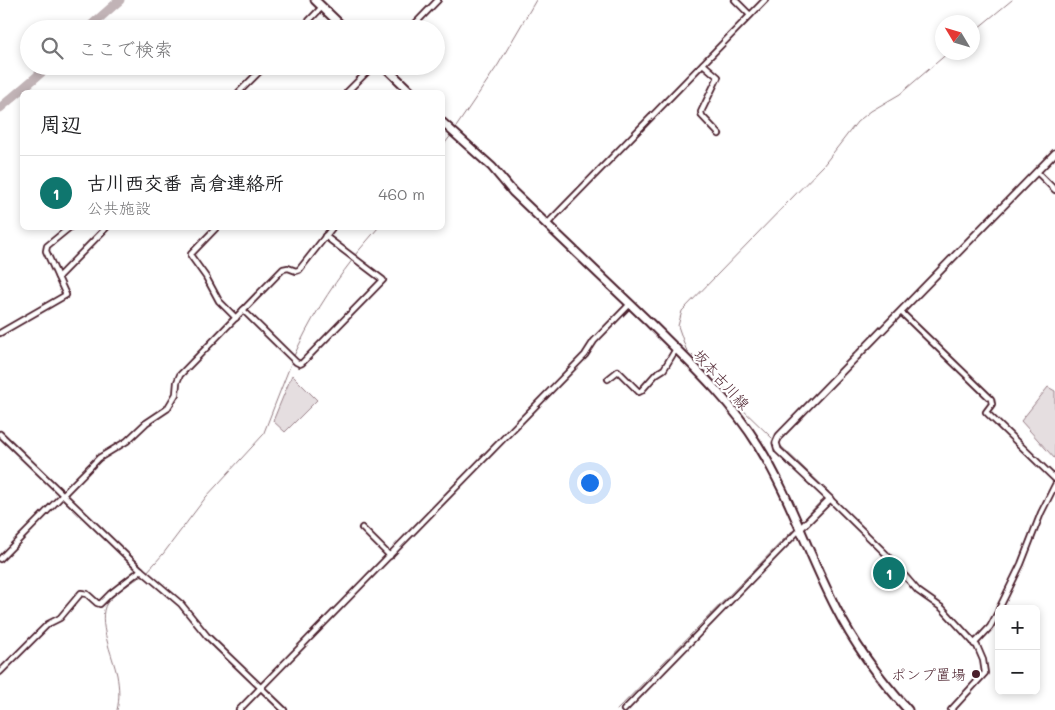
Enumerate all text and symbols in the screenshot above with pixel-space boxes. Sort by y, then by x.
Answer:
north arrow [935,15,980,60]
search box [20,20,445,75]
icon: search [38,34,66,62]
text: ここで検索 [78,36,173,61]
text: 周辺 [40,110,82,137]
text: 古川西交番 高倉連絡所 [87,170,284,195]
text: 1 [52,183,60,204]
text: 460 m [378,183,425,204]
text: 公共施設 [87,197,151,218]
street label: 坂本古川線 [689,344,755,414]
your location [577,470,603,496]
pin: 1 [873,554,905,592]
map controls [995,605,1040,695]
button: + [995,605,1040,650]
button: − [995,650,1040,695]
place label: ポンプ置場 [891,664,966,684]
marker: ポンプ置場 [970,668,982,680]

